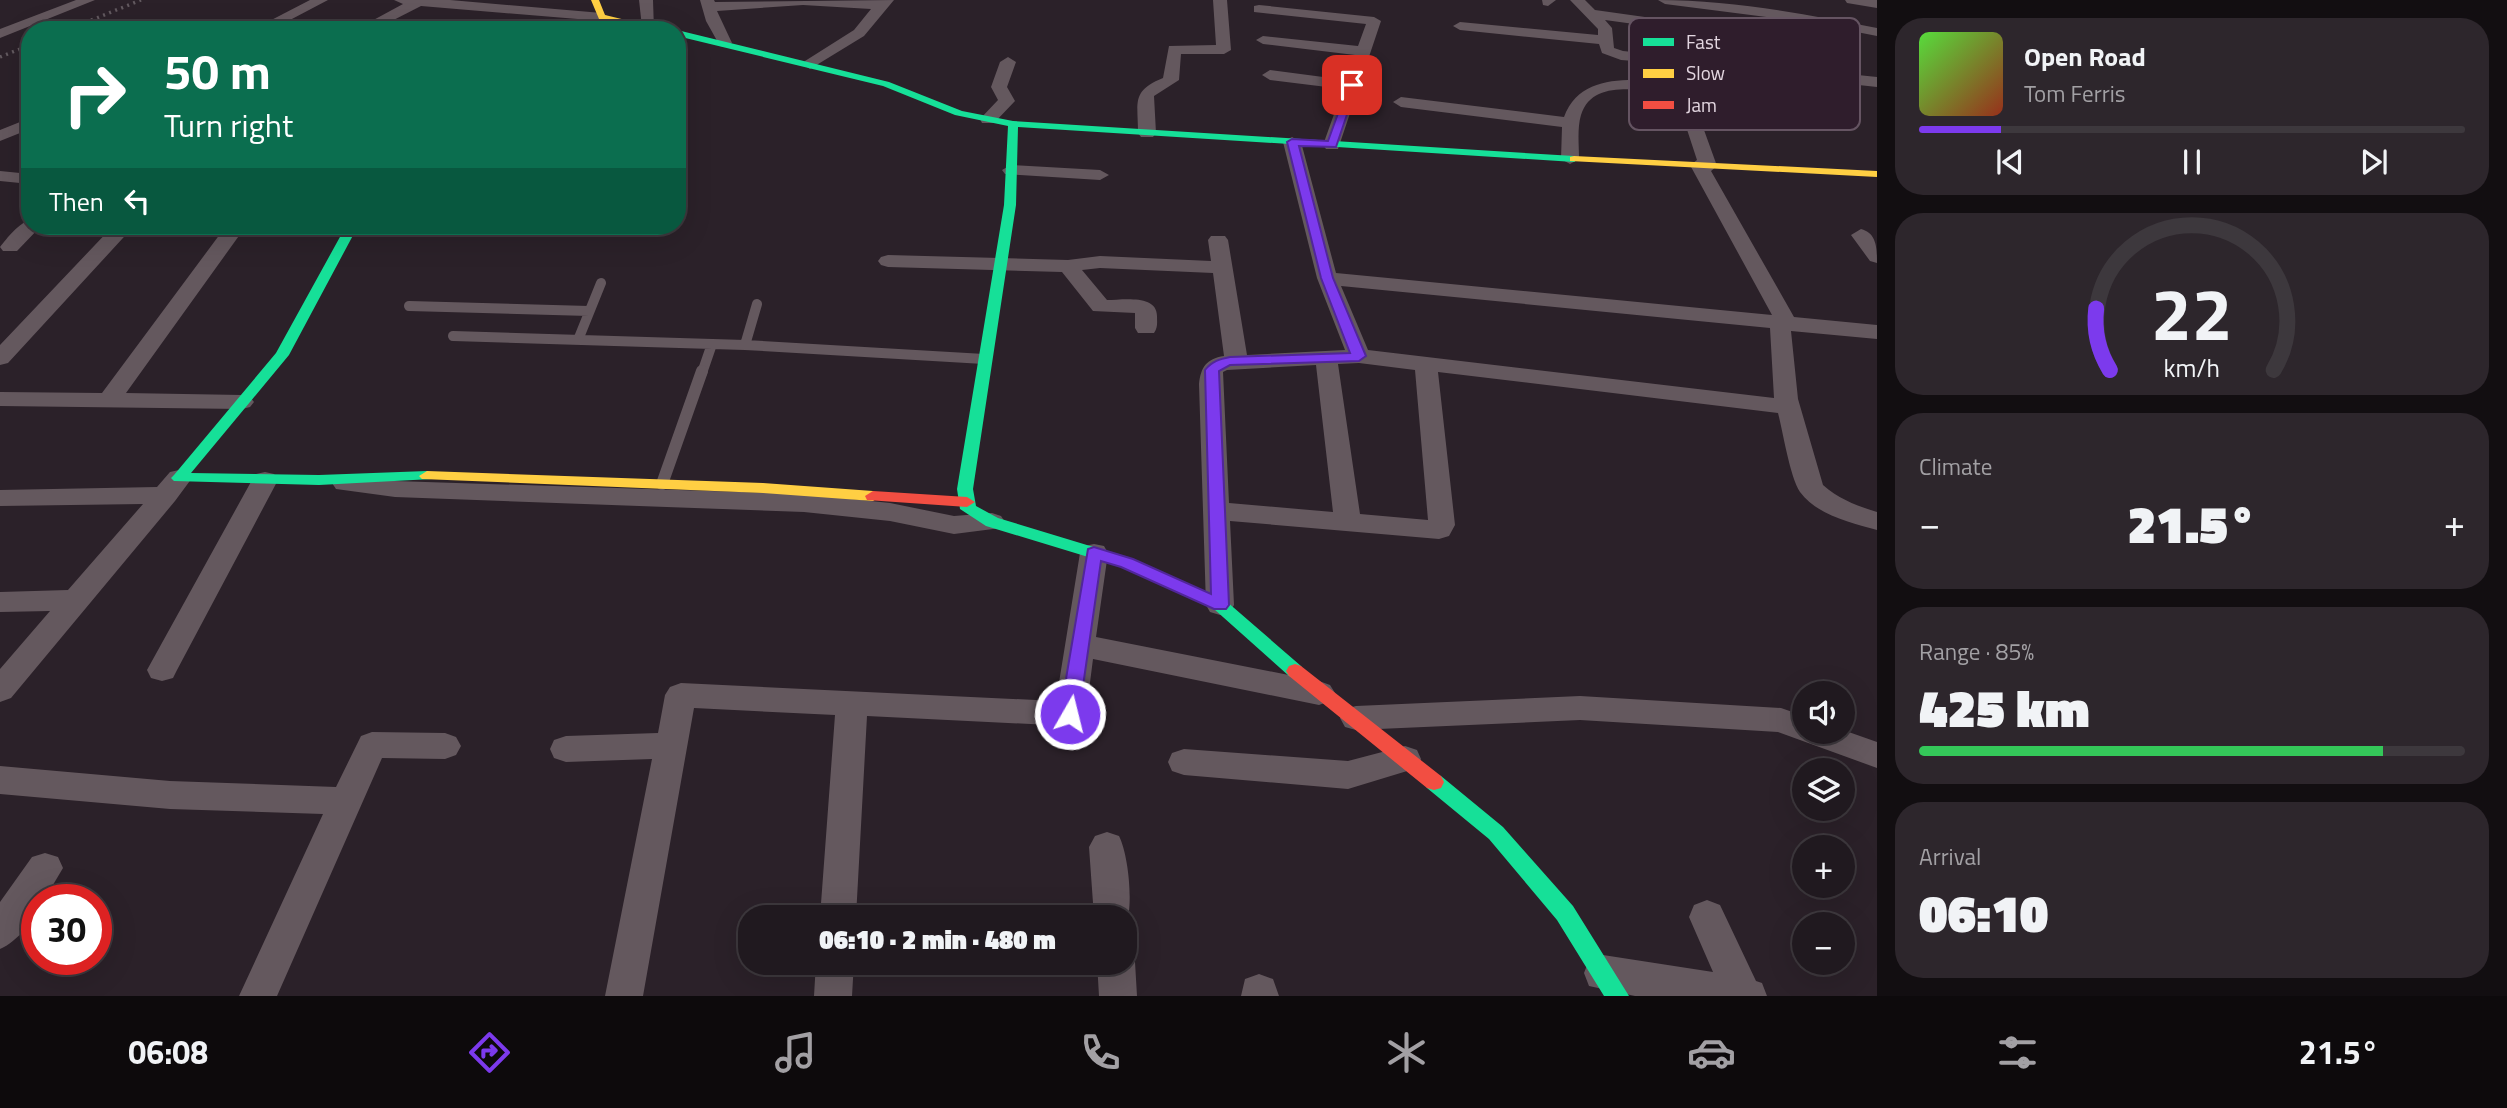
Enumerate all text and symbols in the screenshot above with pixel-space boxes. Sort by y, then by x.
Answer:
legend [1629,18,1860,130]
text: Fast [1686,27,1721,56]
text: 50 m [164,33,271,108]
text: Open Road [2024,37,2146,76]
icon: right [49,49,140,140]
pin [1322,55,1382,115]
text: Slow [1686,58,1725,87]
icon: arrive [1333,66,1371,104]
text: Tom Ferris [2024,76,2125,111]
text: Jam [1686,90,1717,119]
text: Turn right [164,101,293,149]
icon: previous [1991,143,2029,181]
icon: pause [2173,143,2211,181]
icon: next [2355,143,2393,181]
text: Then [49,182,104,221]
icon: left [118,182,156,220]
text: 22 [2151,258,2233,368]
text: km/h [2164,348,2220,386]
text: Climate [1919,449,1992,484]
text: 21.5° [2127,484,2257,563]
text: − [1919,494,1940,552]
text: + [2444,494,2465,552]
text: Range · 85% [1919,634,2034,669]
text: 425 km [1919,668,2090,747]
position arrow [1033,677,1107,751]
map controls [1792,681,1855,975]
button: sound [1792,681,1855,744]
button: layers [1792,758,1855,821]
button: + [1792,835,1855,898]
text: Arrival [1919,839,1981,874]
text: 06:10 [1919,873,2048,952]
speed limit sign: 30 [21,884,112,975]
button: − [1792,912,1855,975]
text: 06:10 · 2 min · 480 m [819,920,1056,959]
text: 06:08 [128,1028,208,1076]
icon: directions [465,1028,514,1077]
icon: music [771,1028,820,1077]
icon: phone [1076,1028,1125,1077]
icon: climate [1382,1028,1431,1077]
icon: car [1687,1028,1736,1077]
icon: filters [1993,1028,2042,1077]
text: 21.5° [2299,1028,2379,1076]

